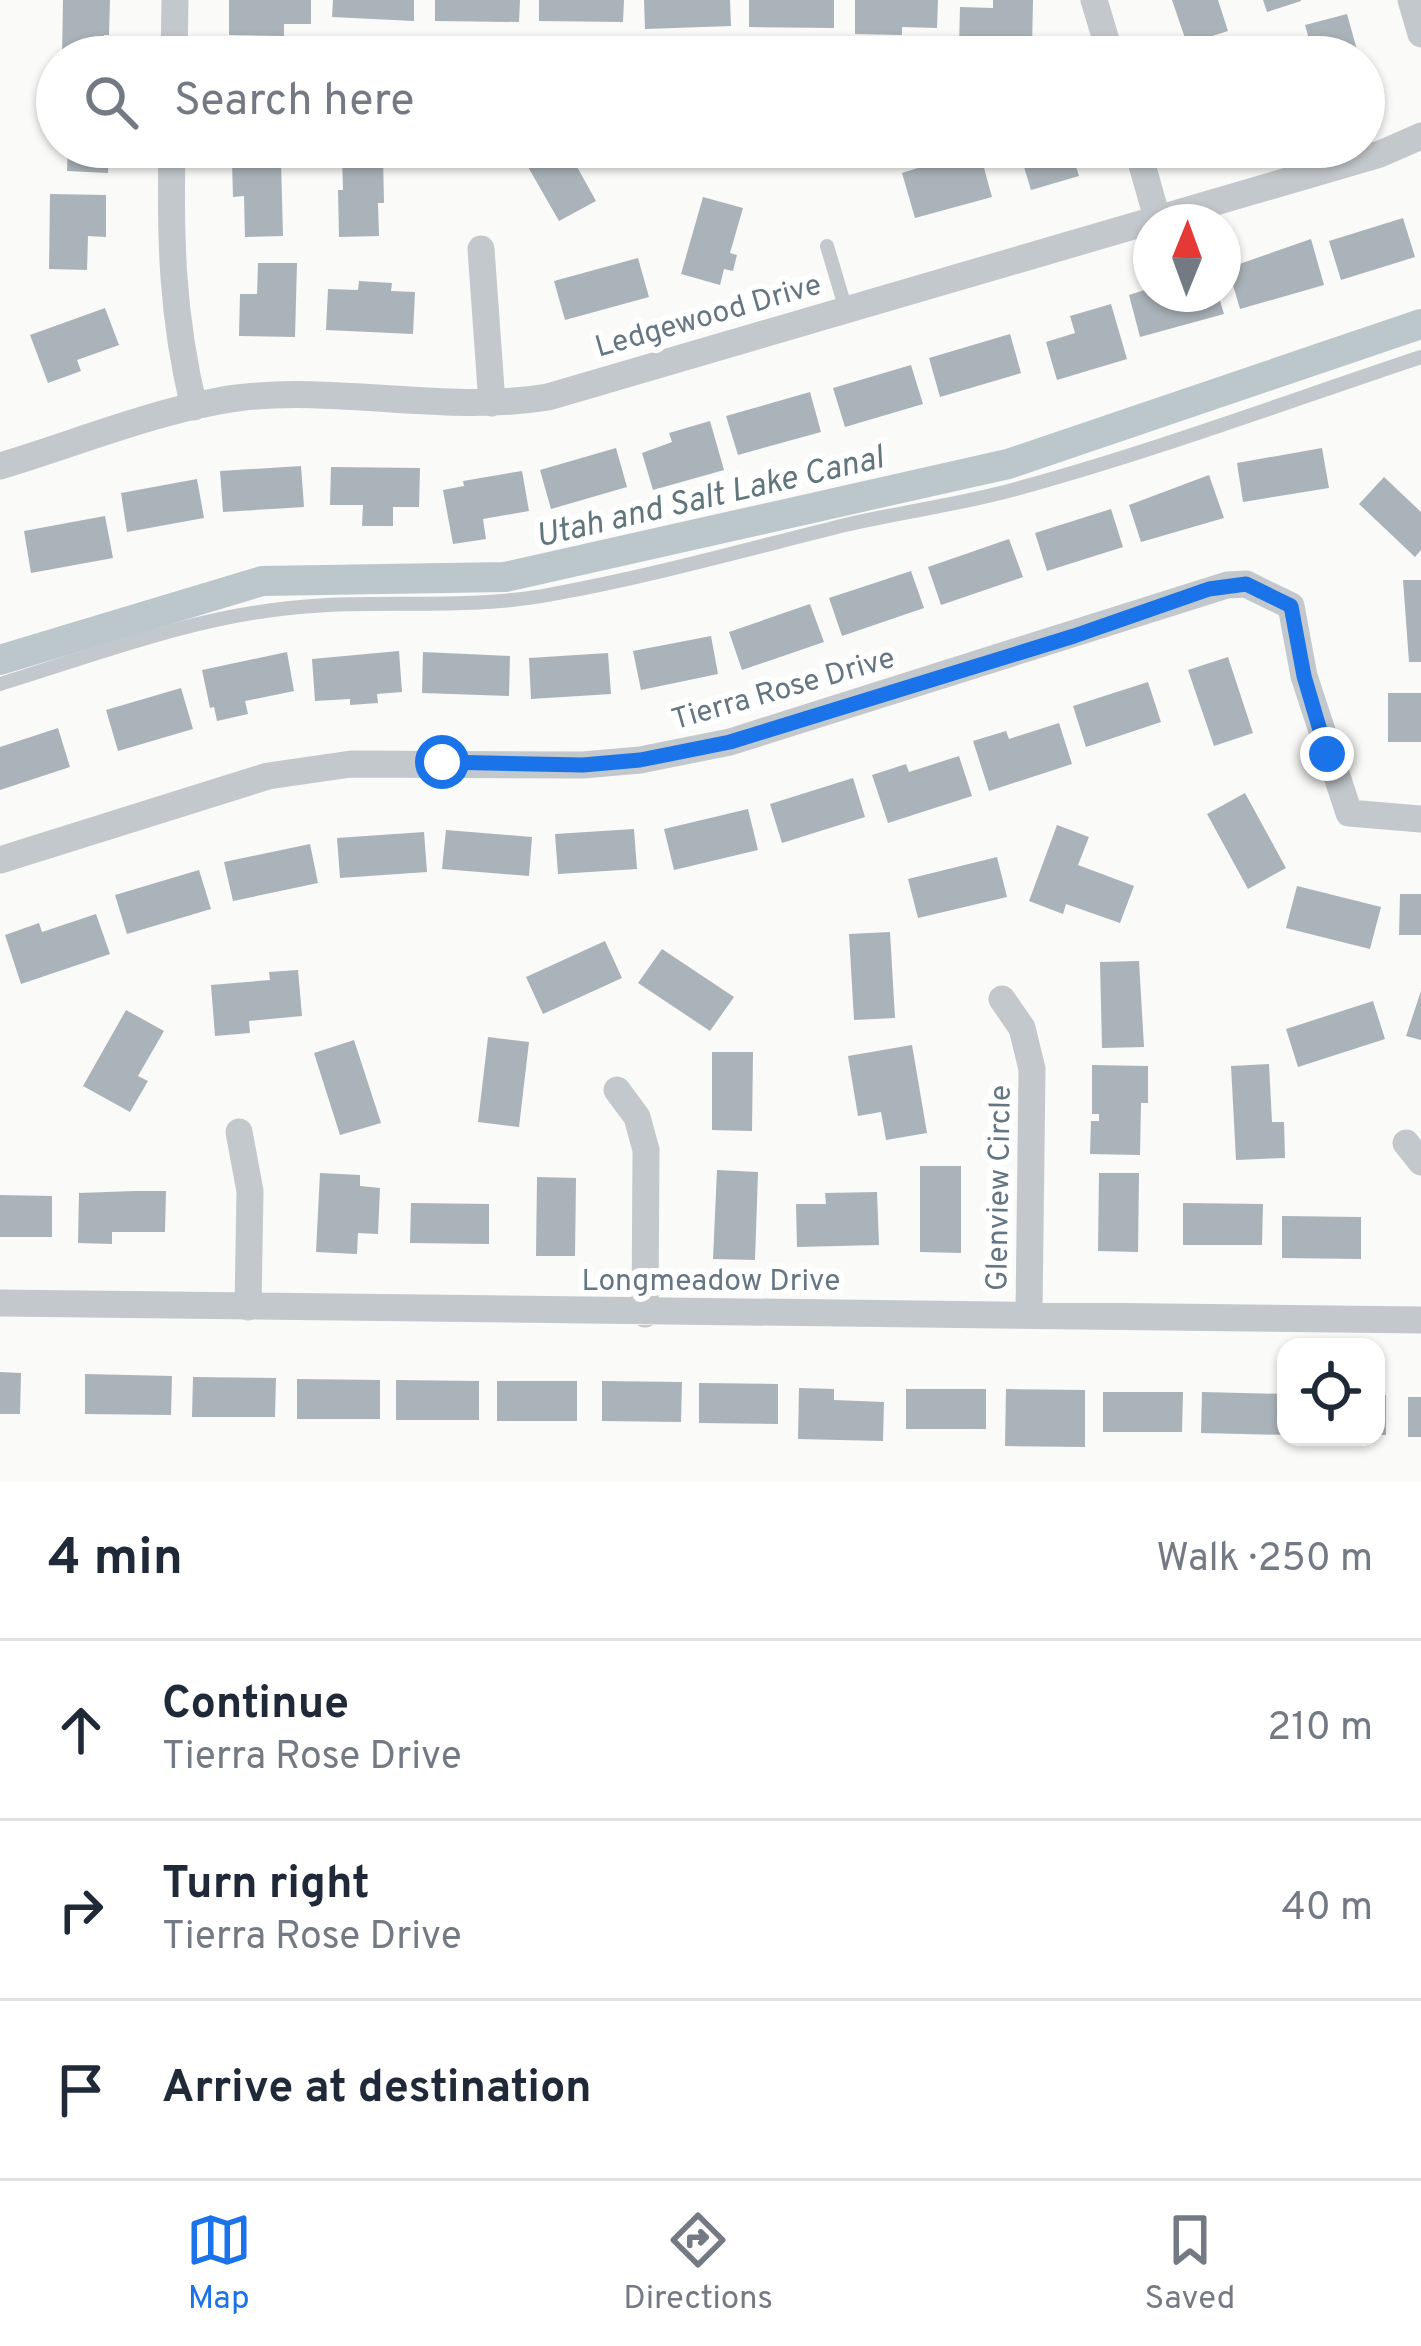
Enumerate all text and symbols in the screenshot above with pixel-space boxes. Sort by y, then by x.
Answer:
search box [36,36,1385,168]
icon: search [78,69,144,135]
text: Search here [174,74,414,131]
north arrow [1133,204,1241,312]
street label: Ledgewood Drive [591,267,826,367]
water label: Utah and Salt Lake Canal [532,438,889,559]
street label: Tierra Rose Drive [668,641,900,740]
route end [1300,727,1354,781]
route start [415,735,469,789]
street label: Glenview Circle [980,1085,1021,1291]
street label: Longmeadow Drive [582,1264,840,1301]
map controls [1277,1338,1385,1446]
button: locate [1277,1338,1385,1446]
text: 4 min [48,1528,183,1593]
text: Walk · 250 m [1156,1536,1373,1585]
text: Continue [162,1677,349,1734]
icon: ahead [48,1697,114,1763]
text: 210 m [1267,1705,1373,1754]
text: Tierra Rose Drive [162,1734,462,1783]
text: Turn right [162,1857,370,1914]
icon: right [48,1877,114,1943]
text: 40 m [1282,1885,1373,1934]
text: Tierra Rose Drive [162,1914,462,1963]
icon: arrive [48,2057,114,2123]
text: Arrive at destination [162,2061,592,2118]
tab: Map [186,2207,252,2321]
tab: Directions [623,2207,773,2321]
tab: Saved [1145,2207,1235,2321]

